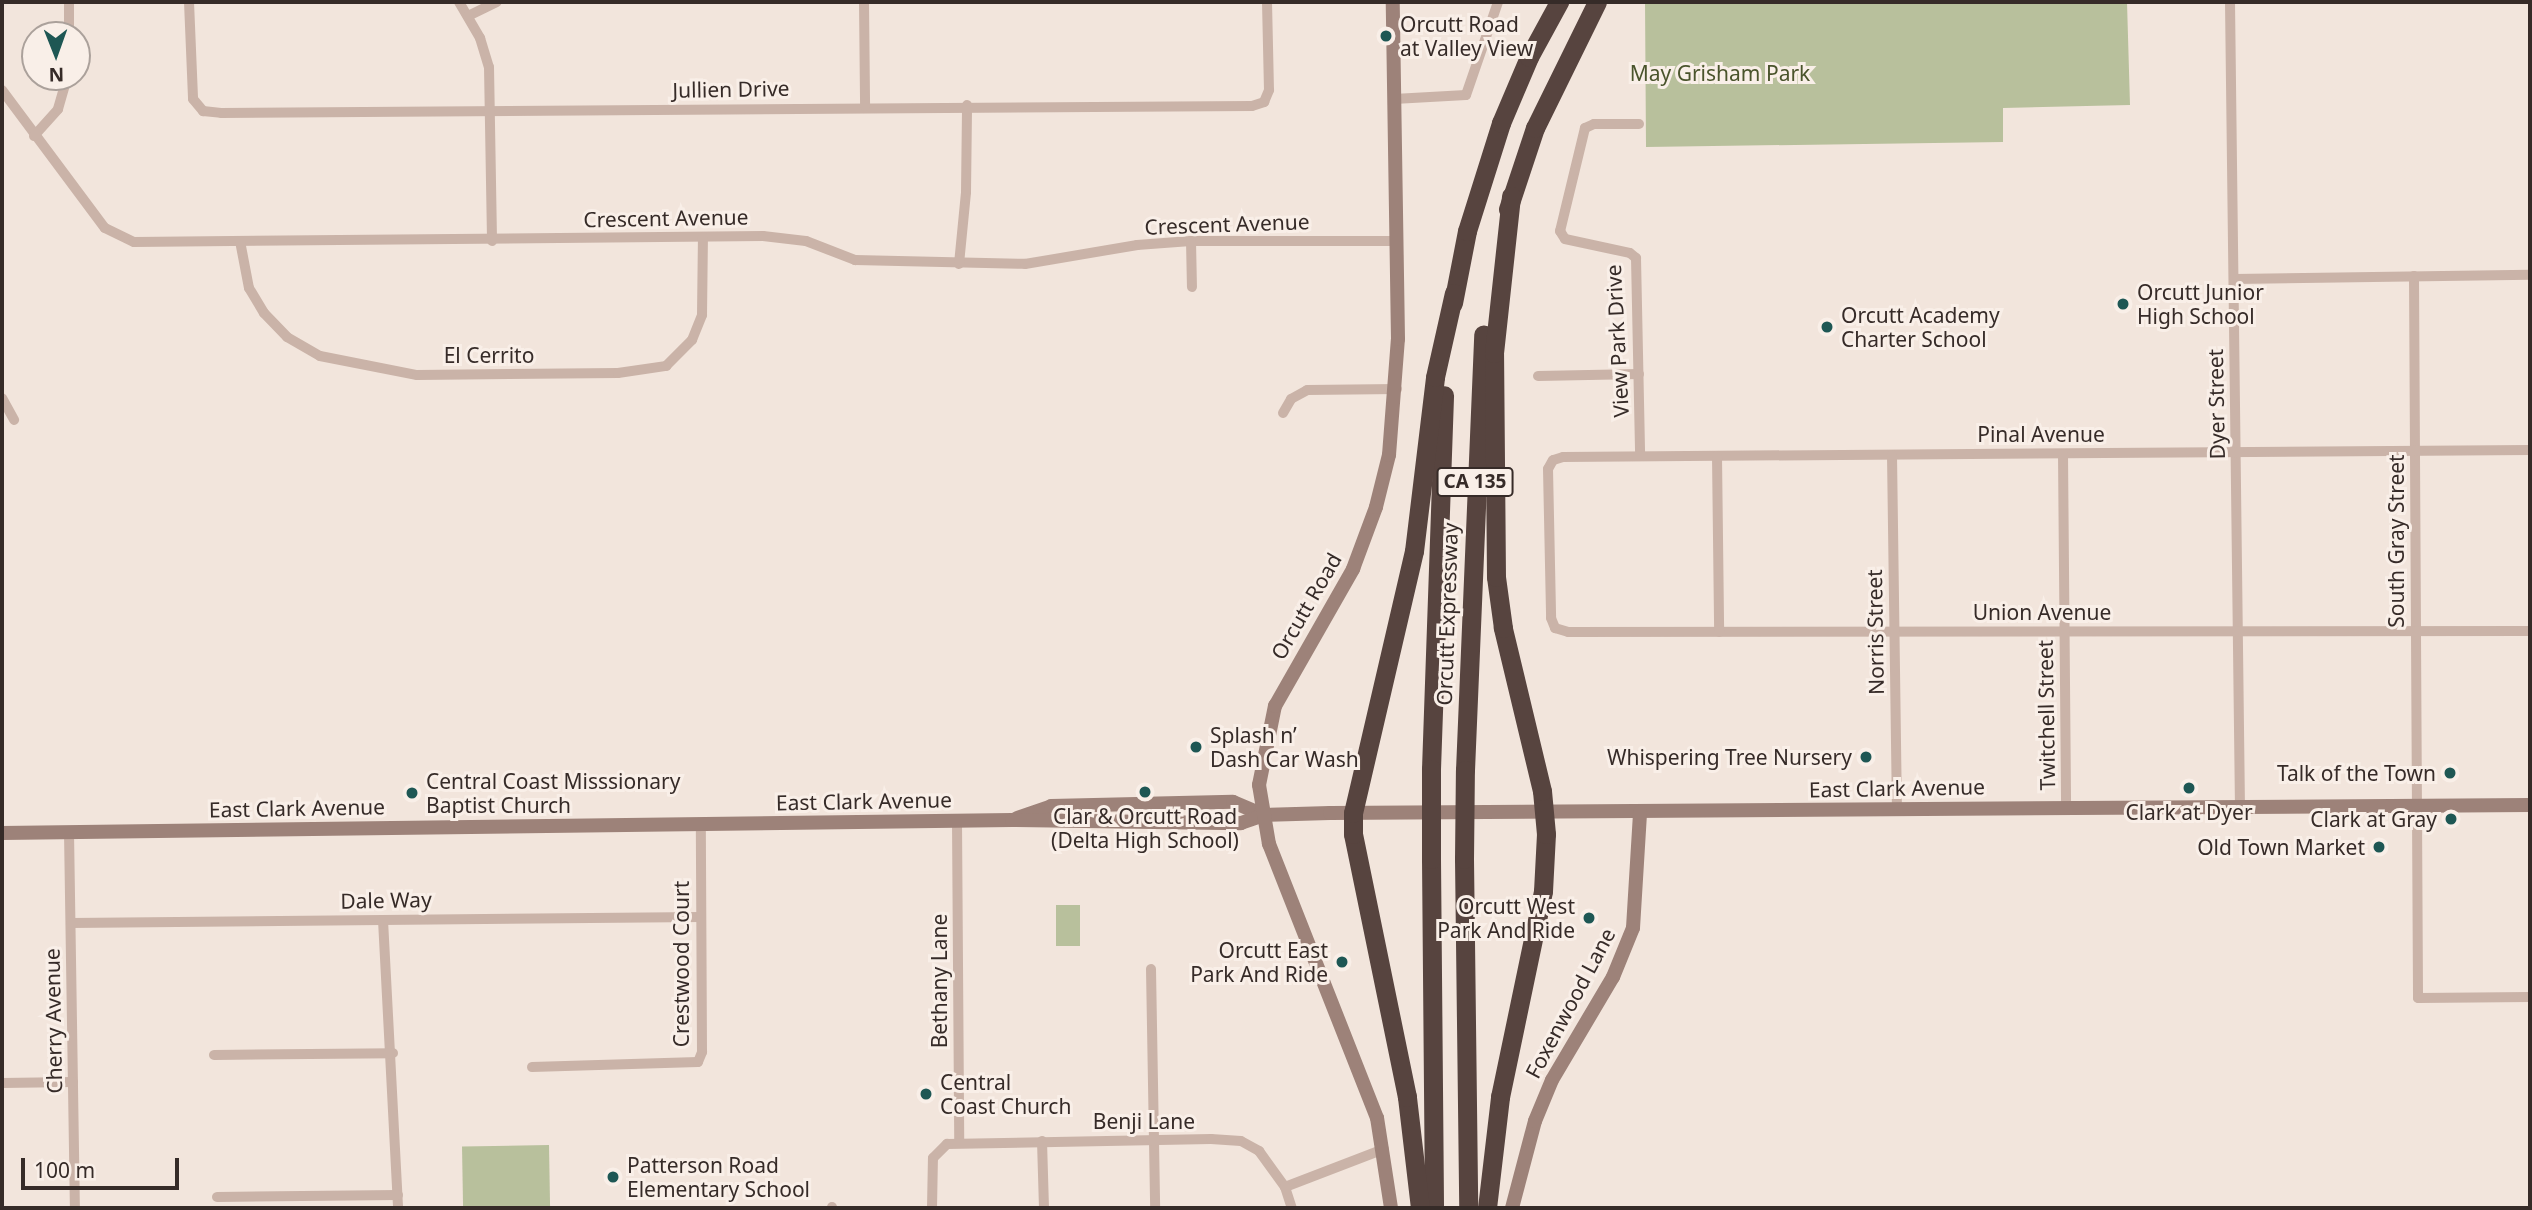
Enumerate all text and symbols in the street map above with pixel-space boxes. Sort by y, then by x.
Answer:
place label: Orcutt Road at Valley View [1400,11,1533,61]
north arrow [21,21,91,91]
marker: Orcutt Road at Valley View [1378,28,1394,44]
park label: May Grisham Park [1630,60,1810,86]
text: N [48,62,64,88]
street label: Jullien Drive [672,75,790,103]
street label: Crescent Avenue [583,204,749,232]
street label: Crescent Avenue [1144,209,1310,239]
street label: View Park Drive [1600,264,1634,418]
place label: Orcutt Junior High School [2137,279,2264,329]
marker: Orcutt Junior High School [2115,296,2131,312]
place label: Orcutt Academy Charter School [1841,302,2000,352]
marker: Orcutt Academy Charter School [1819,319,1835,335]
street label: El Cerrito [444,342,534,368]
street label: Dyer Street [2202,348,2230,460]
street label: Pinal Avenue [1977,421,2105,447]
street label: South Gray Street [2383,454,2409,628]
road number: CA 135 [1436,467,1514,498]
street label: Orcutt Expressway [1431,522,1463,706]
street label: Orcutt Road [1265,548,1347,664]
street label: Norris Street [1861,569,1889,695]
street label: Union Avenue [1973,599,2111,625]
street label: Twitchell Street [2032,639,2060,791]
place label: Splash n’ Dash Car Wash [1210,722,1359,772]
marker: Splash n’ Dash Car Wash [1188,739,1204,755]
place label: Whispering Tree Nursery [1607,744,1852,770]
marker: Whispering Tree Nursery [1858,749,1874,765]
place label: Talk of the Town [2277,760,2436,786]
marker: Talk of the Town [2442,765,2458,781]
place label: Central Coast Misssionary Baptist Church [426,768,680,818]
street label: East Clark Avenue [1809,774,1985,802]
marker: Clark at Dyer [2181,780,2197,796]
marker: Clar & Orcutt Road (Delta High School) [1137,784,1153,800]
marker: Central Coast Misssionary Baptist Church [404,785,420,801]
street label: East Clark Avenue [776,787,952,815]
street label: East Clark Avenue [209,794,385,822]
place label: Clark at Dyer [2125,799,2253,825]
place label: Clar & Orcutt Road (Delta High School) [1051,803,1239,853]
place label: Clark at Gray [2310,806,2437,832]
marker: Clark at Gray [2443,811,2459,827]
place label: Old Town Market [2197,834,2365,860]
marker: Old Town Market [2371,839,2387,855]
street label: Crestwood Court [668,881,694,1047]
street label: Dale Way [340,887,432,913]
place label: Orcutt West Park And Ride [1437,893,1575,943]
marker: Orcutt West Park And Ride [1581,910,1597,926]
street label: Bethany Lane [926,914,952,1048]
street label: Foxenwood Lane [1520,924,1620,1082]
place label: Orcutt East Park And Ride [1190,937,1328,987]
street label: Cherry Avenue [39,948,67,1094]
marker: Orcutt East Park And Ride [1334,954,1350,970]
place label: Central Coast Church [940,1069,1071,1119]
marker: Central Coast Church [918,1086,934,1102]
street label: Benji Lane [1093,1108,1195,1134]
scale bar [24,1144,182,1188]
place label: Patterson Road Elementary School [627,1152,810,1202]
text: 100 m [34,1156,95,1184]
marker: Patterson Road Elementary School [605,1169,621,1185]

